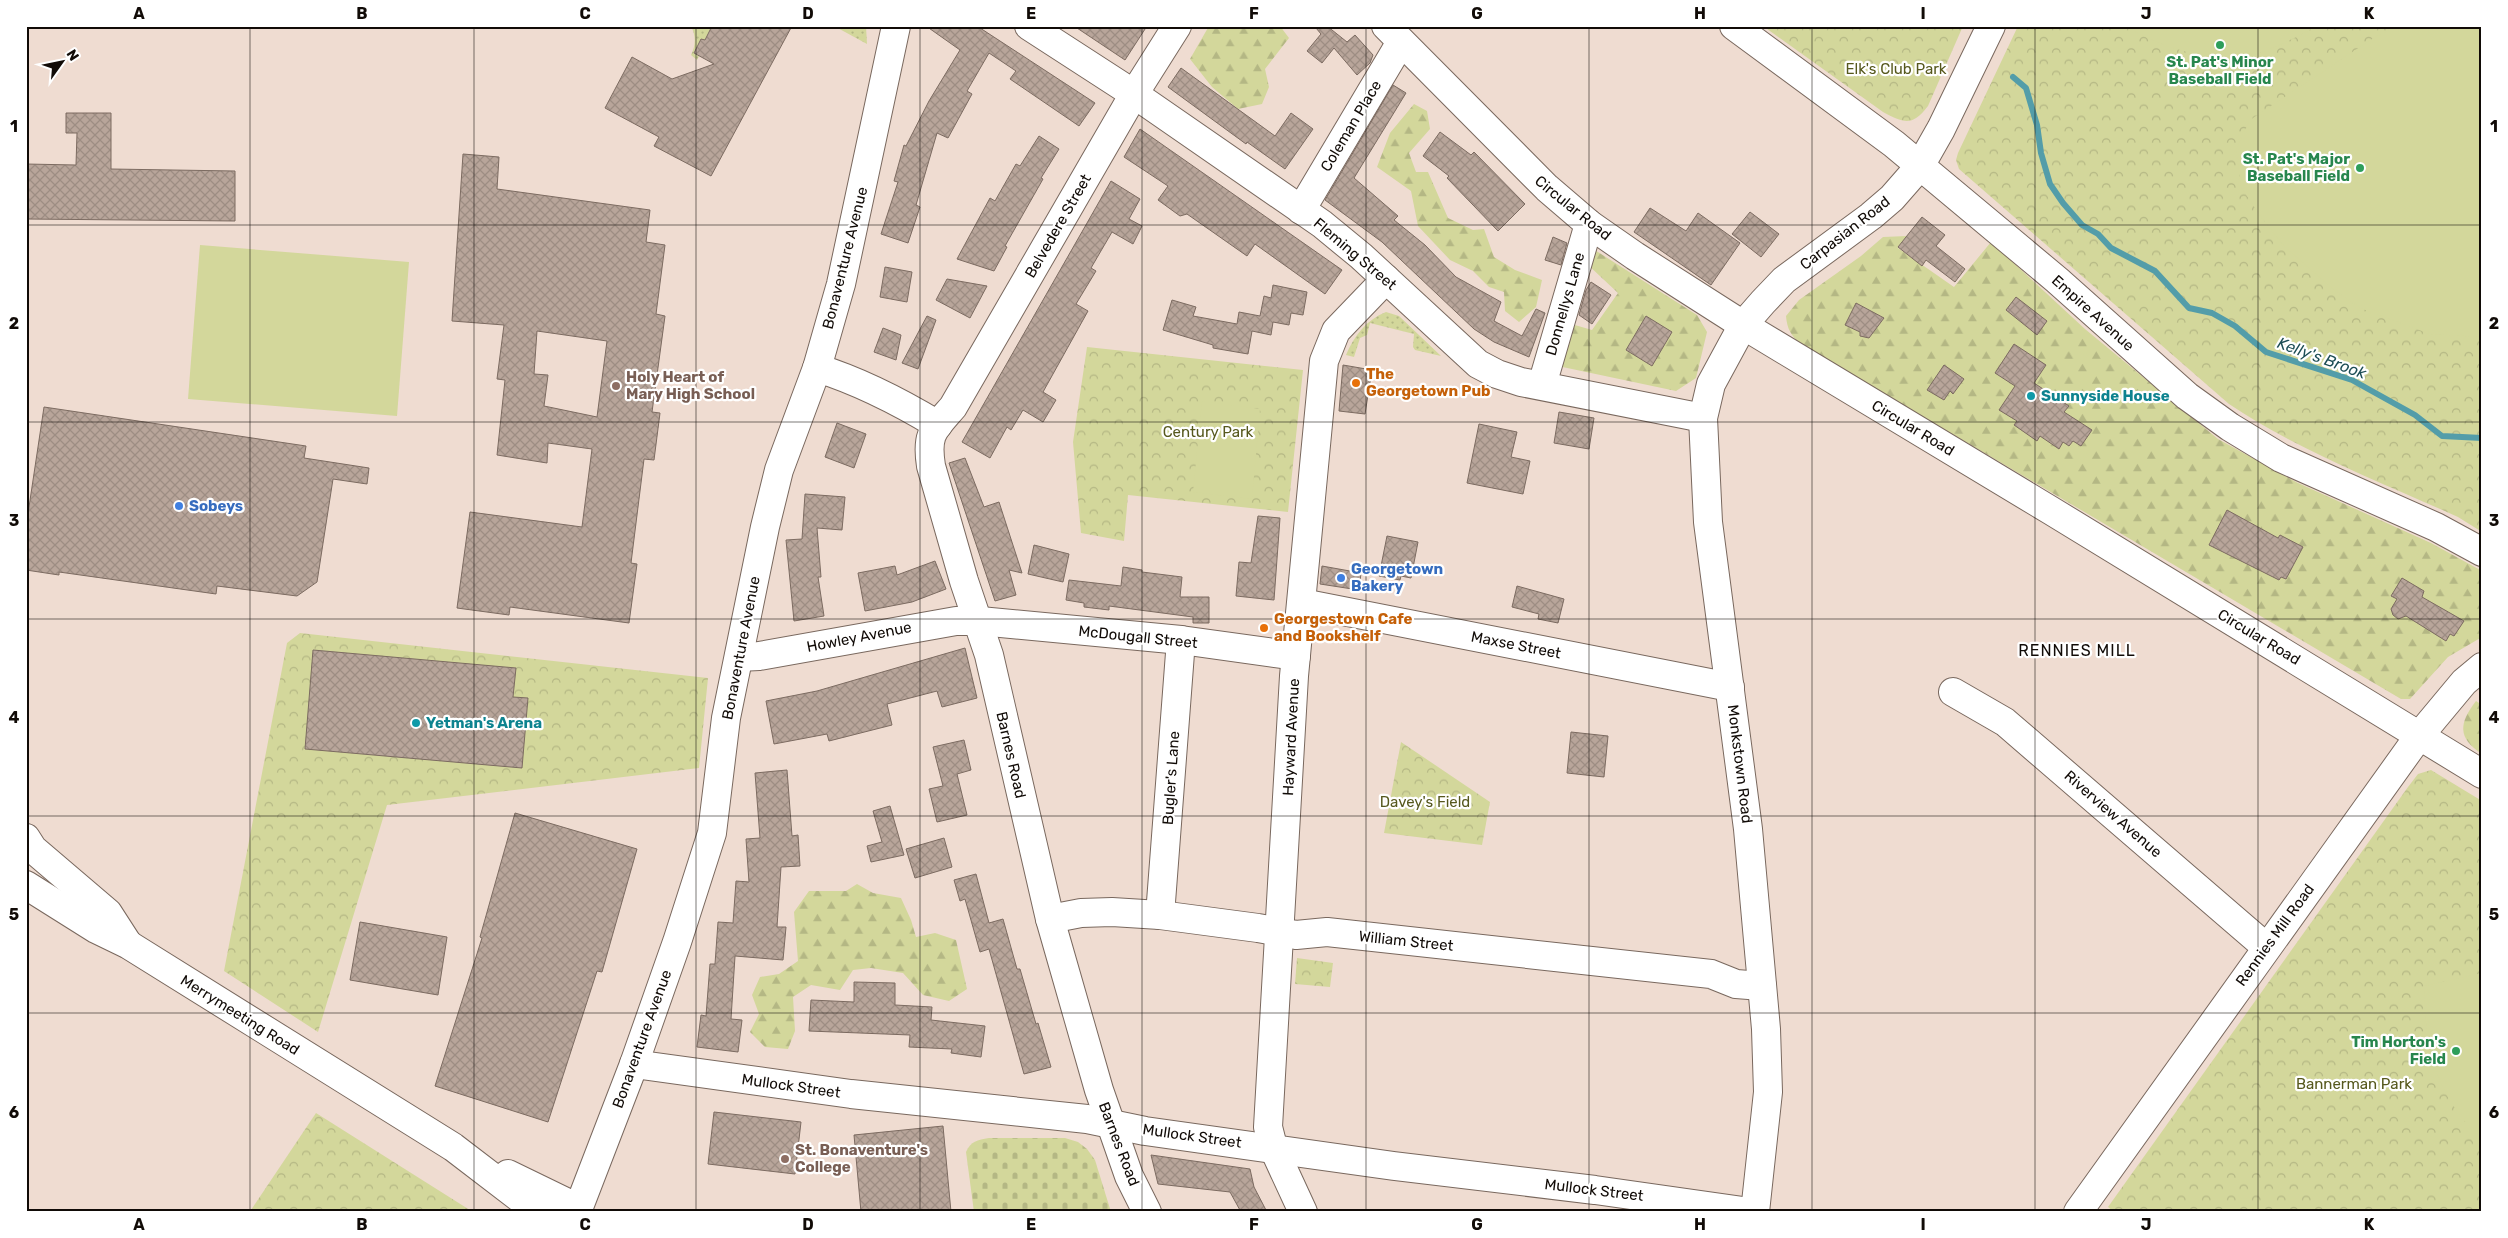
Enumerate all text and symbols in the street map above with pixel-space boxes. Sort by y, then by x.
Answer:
text: A [133,4,145,23]
text: B [356,4,368,23]
text: C [579,4,591,23]
text: D [802,4,814,23]
text: E [1026,4,1036,23]
text: F [1249,4,1259,23]
text: G [1471,4,1483,23]
text: H [1694,4,1706,23]
text: I [1920,4,1926,23]
text: J [2141,4,2151,23]
text: K [2364,4,2375,23]
north arrow [38,38,88,88]
marker: St. Pat's Minor Baseball Field [2214,39,2226,51]
text: N [63,46,82,64]
place label: St. Pat's Minor Baseball Field [2166,53,2274,88]
park label: Elk's Club Park [1845,60,1947,78]
street label: Coleman Place [1317,77,1385,175]
text: 1 [10,117,18,136]
text: 1 [2490,117,2498,136]
place label: St. Pat's Major Baseball Field [2243,150,2350,185]
marker: St. Pat's Major Baseball Field [2354,162,2366,174]
street label: Belvedere Street [1021,171,1095,281]
street label: Circular Road [1531,172,1615,244]
street label: Bonaventure Avenue [819,185,871,331]
street label: Carpasian Road [1796,192,1894,274]
street label: Fleming Street [1310,214,1400,294]
street label: Donnellys Lane [1542,250,1588,358]
street label: Empire Avenue [2048,271,2138,355]
text: 2 [9,314,19,333]
text: 2 [2489,314,2499,333]
water label: Kelly's Brook [2275,333,2370,383]
place label: The Georgetown Pub [1366,365,1491,400]
place label: Holy Heart of Mary High School [626,368,755,403]
marker: The Georgetown Pub [1350,377,1362,389]
marker: Holy Heart of Mary High School [610,380,622,392]
place label: Sunnyside House [2041,387,2170,405]
marker: Sunnyside House [2025,390,2037,402]
street label: Circular Road [1869,396,1957,460]
park label: Century Park [1163,423,1254,441]
place label: Sobeys [189,497,243,515]
marker: Sobeys [173,500,185,512]
text: 3 [9,511,19,530]
text: 3 [2489,511,2499,530]
place label: Georgetown Bakery [1351,560,1443,595]
marker: Georgetown Bakery [1335,572,1347,584]
street label: Bonaventure Avenue [718,575,764,721]
street label: Circular Road [2215,605,2303,669]
place label: Georgestown Cafe and Bookshelf [1274,610,1412,645]
street label: Howley Avenue [805,618,913,656]
street label: McDougall Street [1078,622,1199,652]
marker: Georgestown Cafe and Bookshelf [1258,622,1270,634]
street label: Maxse Street [1469,627,1563,663]
district label: RENNIES MILL [2018,641,2136,660]
street label: Hayward Avenue [1279,678,1303,796]
street label: Monkstown Road [1724,704,1756,824]
text: 4 [9,708,20,727]
text: 4 [2489,708,2500,727]
street label: Barnes Road [992,710,1030,800]
place label: Yetman's Arena [426,714,542,732]
marker: Yetman's Arena [410,717,422,729]
street label: Bugler's Lane [1159,730,1183,826]
street label: Riverview Avenue [2061,767,2165,861]
park label: Davey's Field [1380,793,1470,811]
street label: Rennies Mill Road [2232,880,2318,990]
text: 5 [9,905,19,924]
text: 5 [2489,905,2499,924]
street label: William Street [1358,927,1454,955]
street label: Bonaventure Avenue [609,967,675,1111]
street label: Merrymeeting Road [177,971,303,1059]
place label: Tim Horton's Field [2351,1033,2446,1068]
marker: Tim Horton's Field [2450,1045,2462,1057]
street label: Mullock Street [740,1070,842,1102]
park label: Bannerman Park [2296,1075,2412,1093]
street label: Barnes Road [1095,1100,1143,1188]
text: 6 [9,1103,19,1122]
text: 6 [2489,1103,2499,1122]
street label: Mullock Street [1141,1120,1243,1152]
place label: St. Bonaventure's College [795,1141,928,1176]
marker: St. Bonaventure's College [779,1153,791,1165]
street label: Mullock Street [1543,1175,1645,1205]
text: A [133,1215,145,1234]
text: B [356,1215,368,1234]
text: C [579,1215,591,1234]
text: D [802,1215,814,1234]
text: E [1026,1215,1036,1234]
text: F [1249,1215,1259,1234]
text: G [1471,1215,1483,1234]
text: H [1694,1215,1706,1234]
text: I [1920,1215,1926,1234]
text: J [2141,1215,2151,1234]
text: K [2364,1215,2375,1234]

